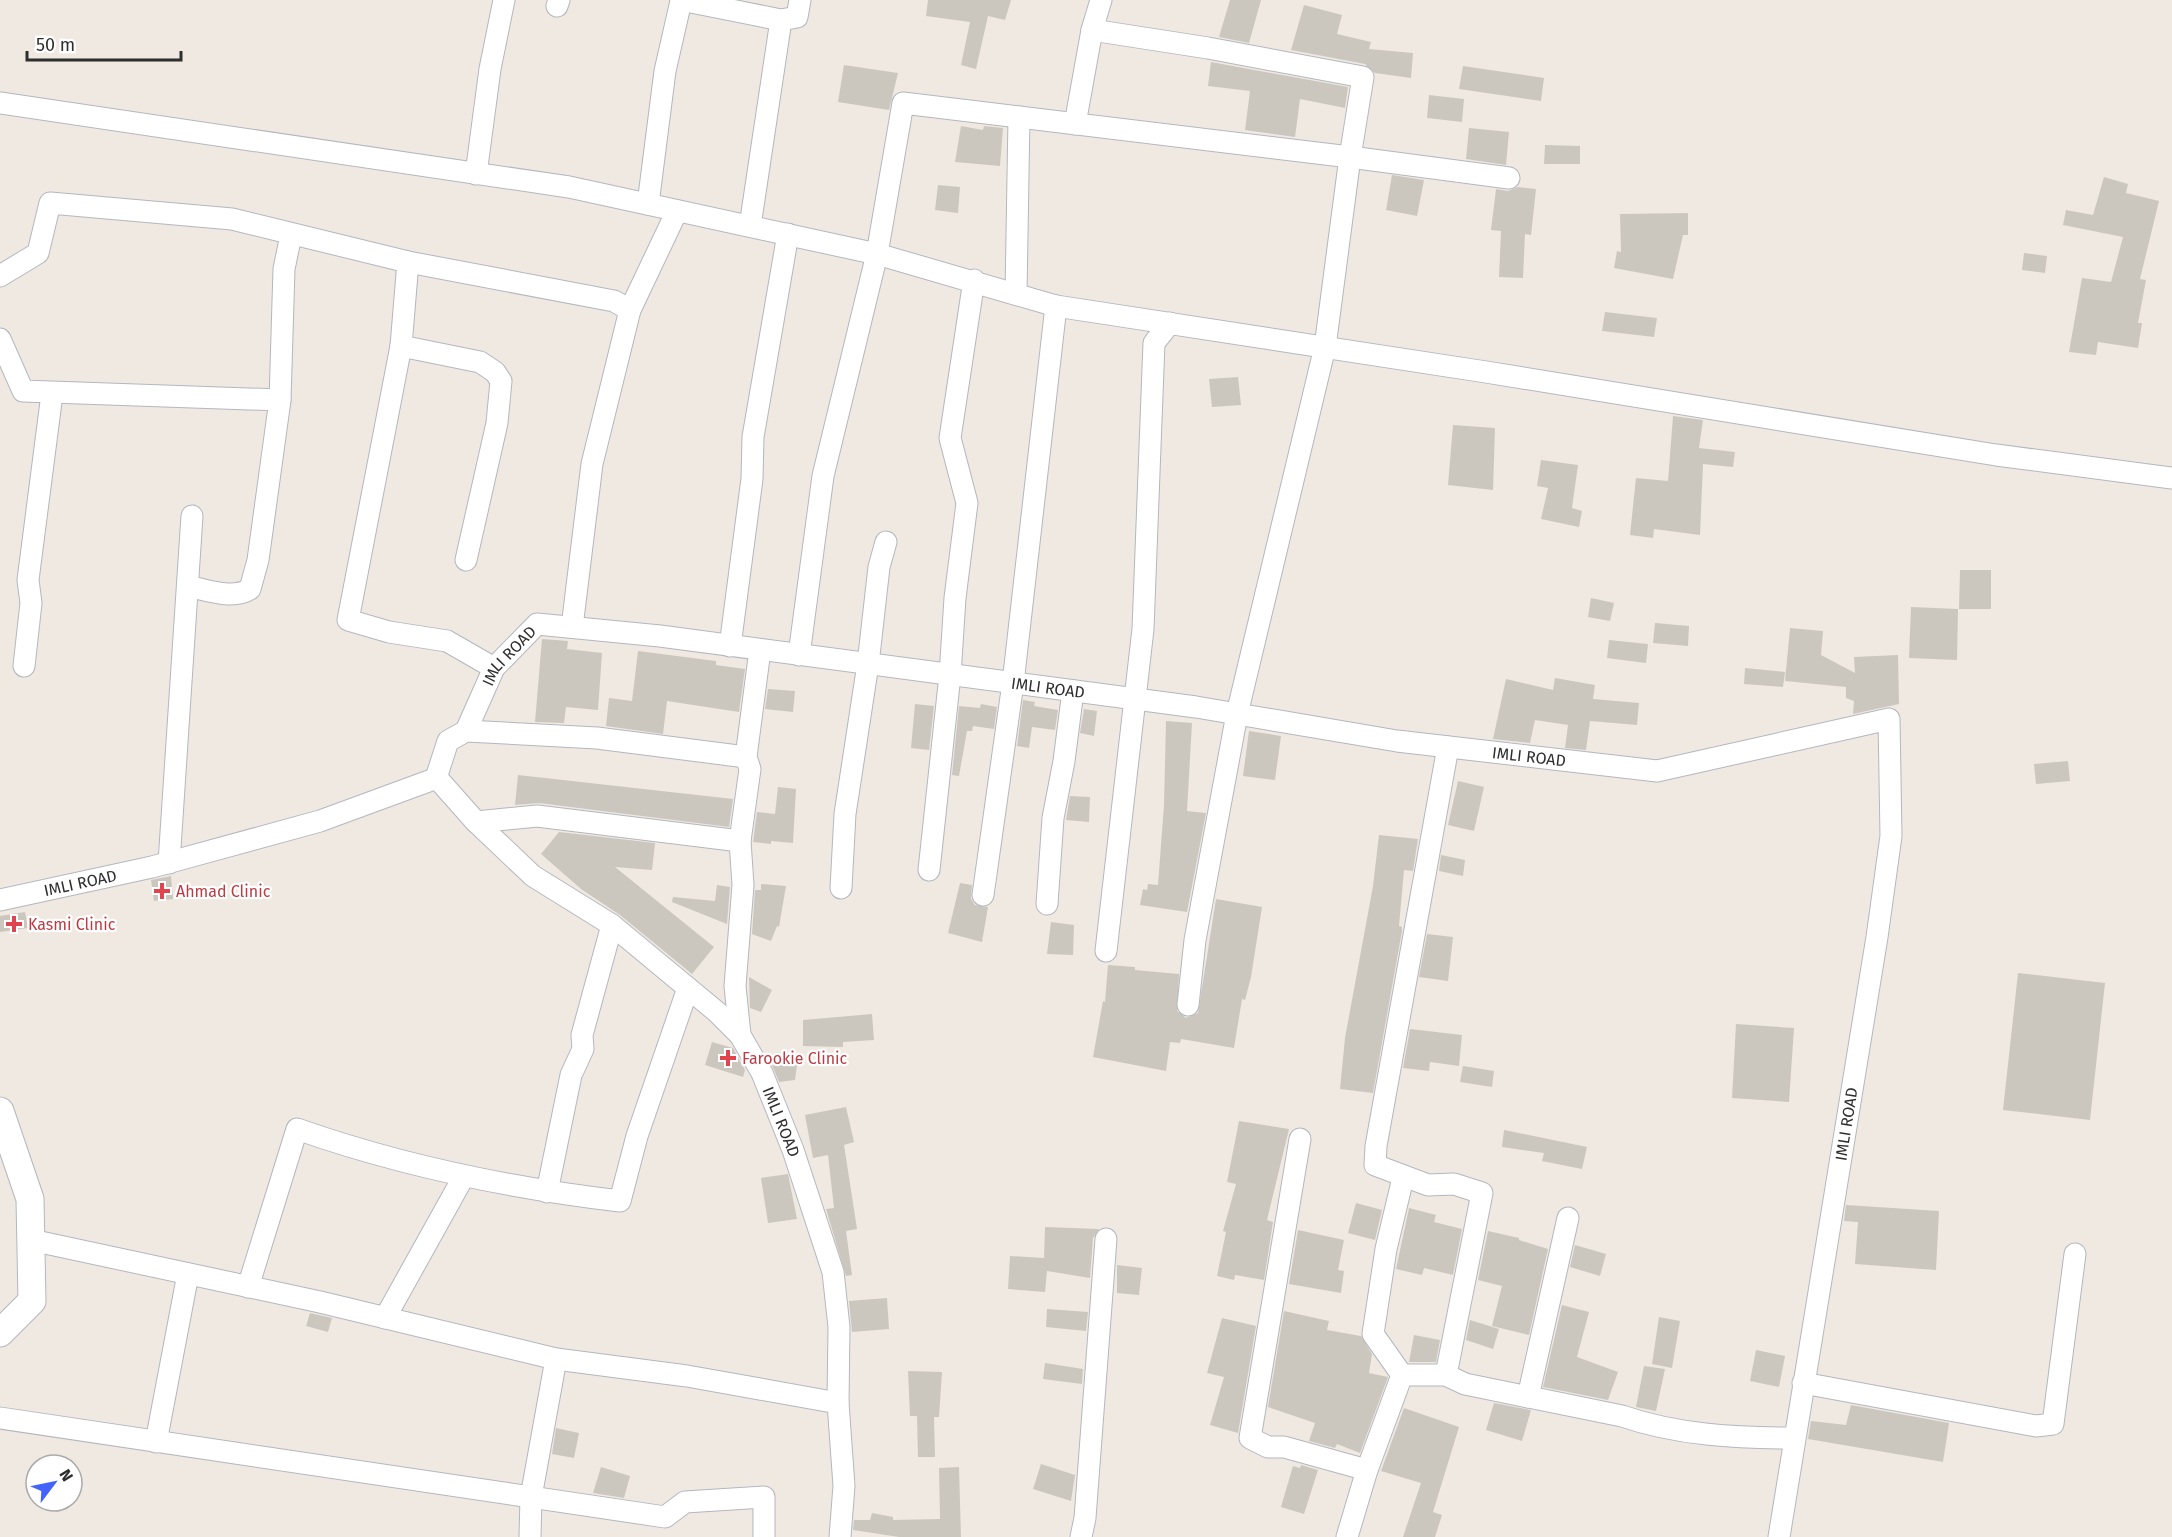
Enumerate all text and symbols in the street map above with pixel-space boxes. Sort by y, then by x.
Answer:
scale bar [27,24,182,62]
text: 50 m [36,34,75,56]
street label: IMLI ROAD [478,622,540,689]
street label: IMLI ROAD [1010,674,1086,702]
street label: IMLI ROAD [1491,743,1567,770]
street label: IMLI ROAD [42,866,118,900]
marker: Ahmad Clinic [153,882,171,900]
place label: Ahmad Clinic [176,882,271,901]
marker: Kasmi Clinic [5,915,23,933]
place label: Kasmi Clinic [28,915,116,934]
marker: Farookie Clinic [719,1049,737,1067]
place label: Farookie Clinic [742,1049,848,1068]
street label: IMLI ROAD [759,1084,804,1159]
street label: IMLI ROAD [1831,1086,1862,1162]
north arrow [24,1453,84,1513]
text: N [55,1466,77,1485]

